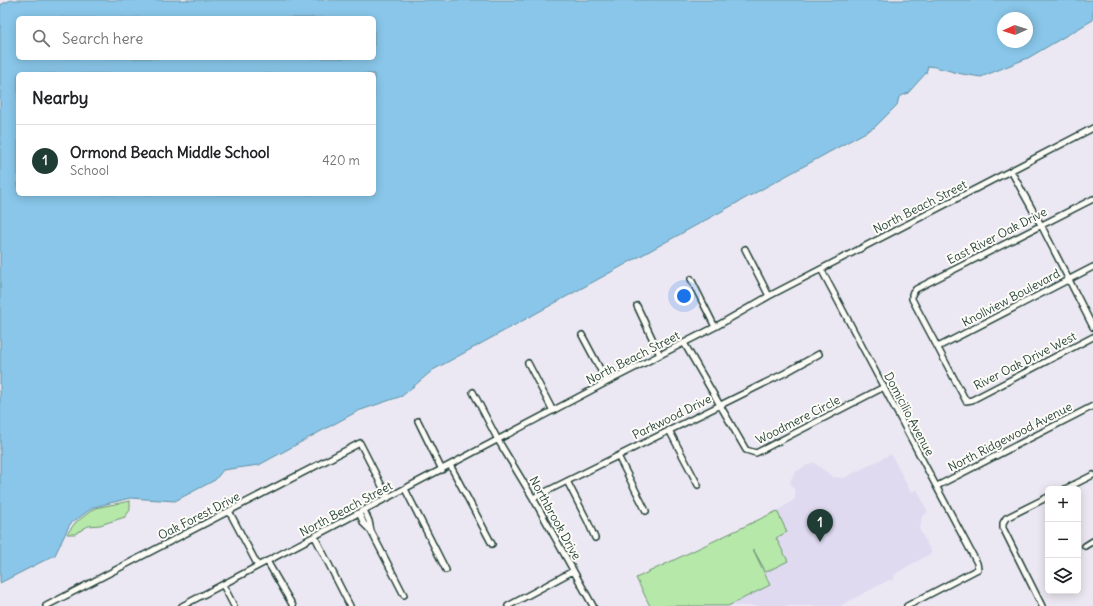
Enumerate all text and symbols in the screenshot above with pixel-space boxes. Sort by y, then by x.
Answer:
north arrow [997,12,1033,48]
search box [16,16,376,60]
icon: search [30,27,52,49]
text: Search here [62,29,143,48]
text: Nearby [32,87,88,109]
text: Ormond Beach Middle School [70,143,270,162]
text: 1 [42,152,48,169]
text: 420 m [322,152,360,169]
text: School [70,162,109,179]
street label: North Beach Street [871,177,969,237]
street label: East River Oak Drive [944,204,1049,267]
street label: Knollview Boulevard [959,265,1062,330]
your location [674,286,694,306]
street label: North Beach Street [584,328,682,388]
street label: River Oak Drive West [971,328,1079,393]
street label: Domicilio Avenue [881,369,938,458]
street label: Parkwood Drive [630,391,714,442]
street label: Woodmere Circle [753,392,842,447]
street label: North Ridgewood Avenue [945,399,1074,474]
street label: Northbrook Drive [526,473,585,562]
street label: North Beach Street [297,478,395,539]
map controls [1045,486,1081,594]
button: + [1045,486,1081,522]
street label: Oak Forest Drive [155,488,242,543]
pin: 1 [807,509,833,542]
button: − [1045,522,1081,558]
button: layers [1045,558,1081,594]

